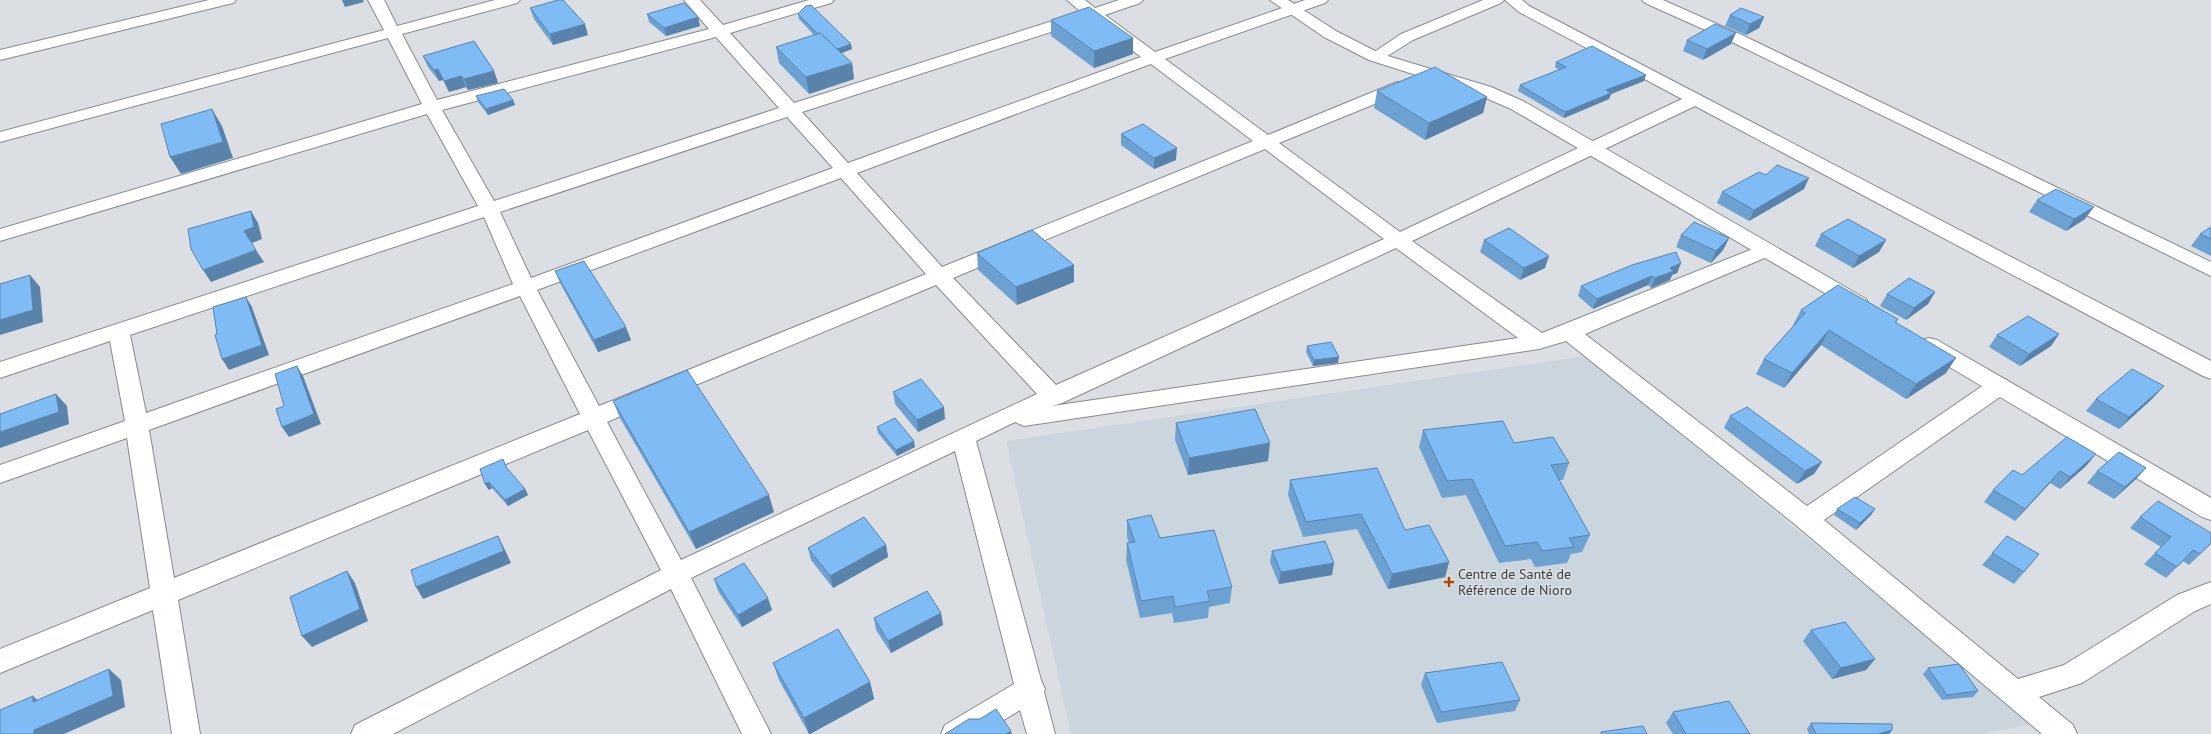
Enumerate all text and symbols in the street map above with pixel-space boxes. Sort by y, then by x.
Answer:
place label: Centre de Santé de Référence de Nioro [1458,565,1572,599]
marker: Centre de Santé de Référence de Nioro [1443,576,1455,588]

